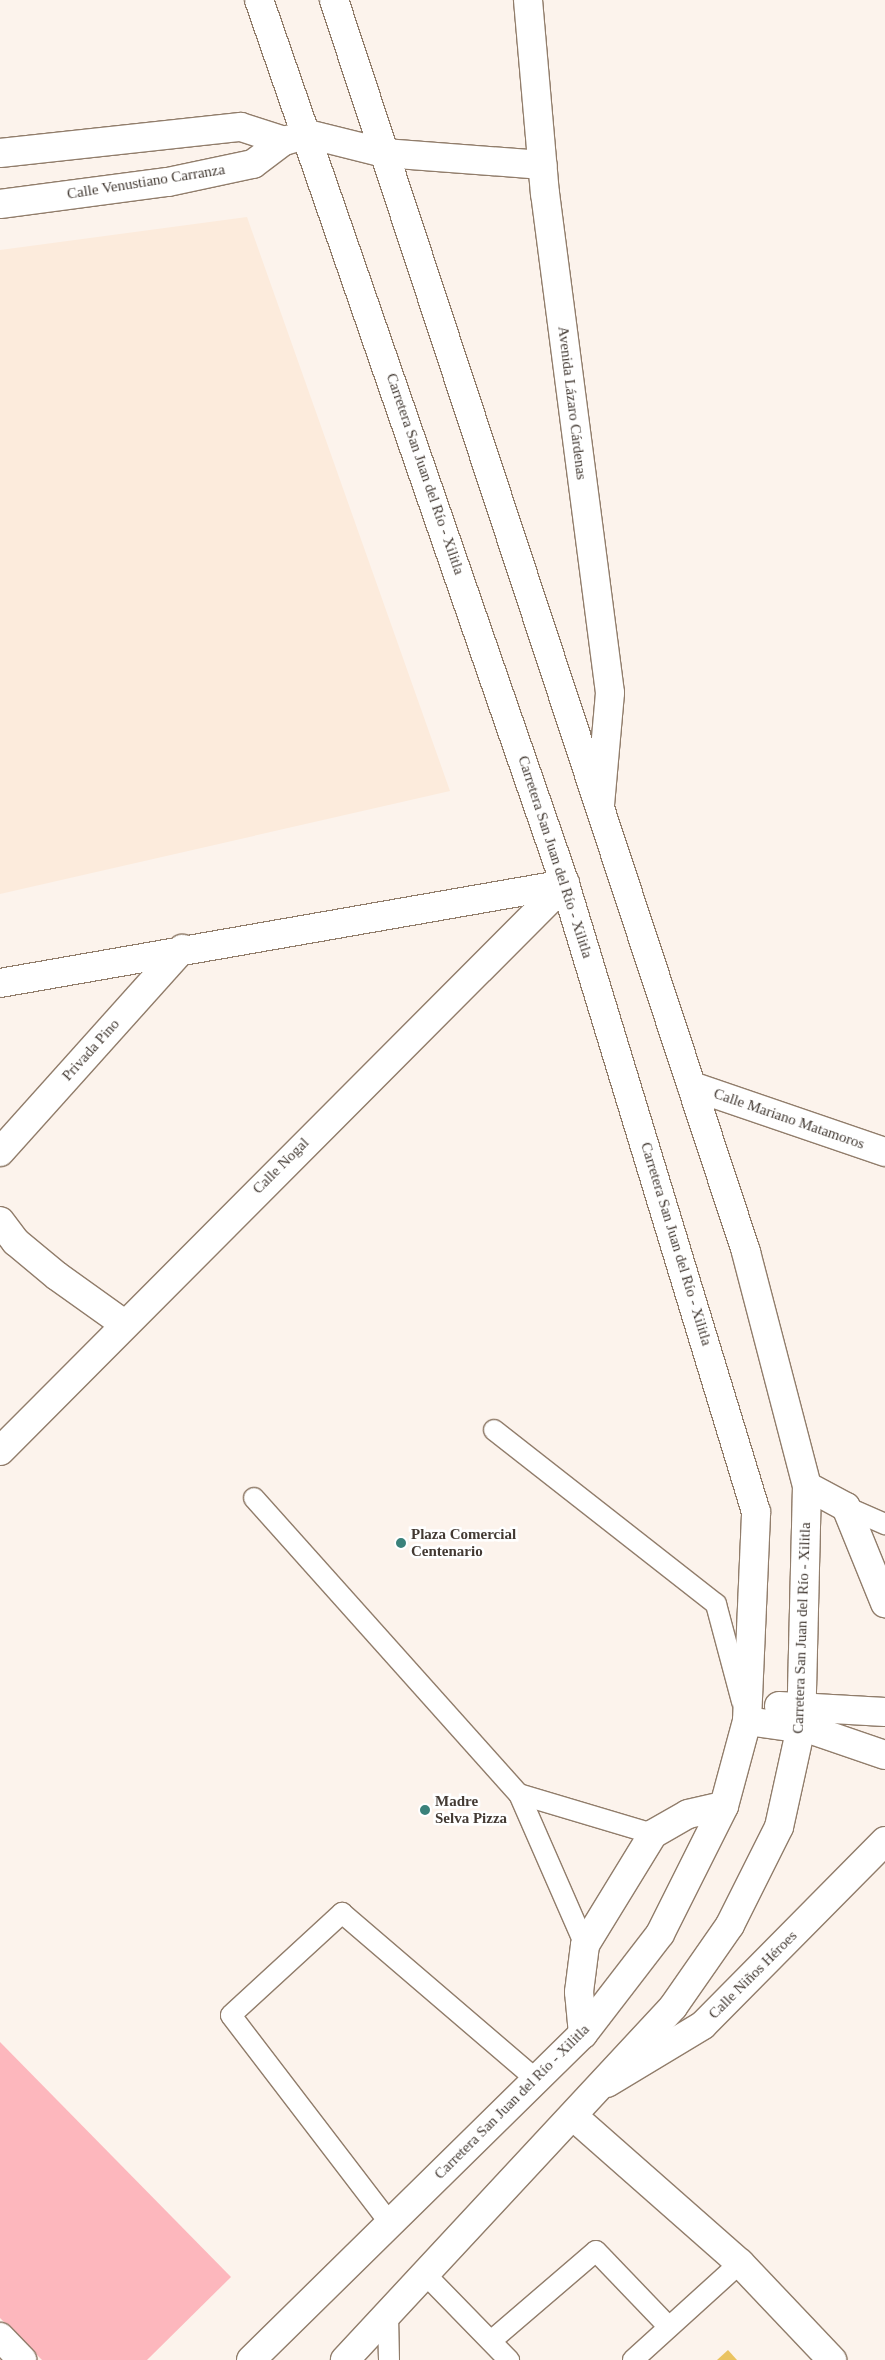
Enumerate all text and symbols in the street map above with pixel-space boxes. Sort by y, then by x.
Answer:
street label: Calle Venustiano Carranza [66,161,226,203]
street label: Avenida Lázaro Cárdenas [554,325,590,481]
street label: Carretera San Juan del Río - Xilitla [382,371,468,577]
street label: Carretera San Juan del Río - Xilitla [514,754,596,960]
street label: Privada Pino [59,1015,123,1085]
street label: Calle Mariano Matamoros [711,1085,867,1153]
street label: Calle Nogal [249,1134,313,1198]
street label: Carretera San Juan del Río - Xilitla [636,1140,716,1348]
street label: Carretera San Juan del Río - Xilitla [789,1522,815,1734]
place label: Plaza Comercial Centenario [411,1525,516,1560]
marker: Plaza Comercial Centenario [395,1537,407,1549]
place label: Madre Selva Pizza [435,1792,507,1827]
marker: Madre Selva Pizza [419,1804,431,1816]
street label: Calle Niños Héroes [705,1927,801,2023]
street label: Carretera San Juan del Río - Xilitla [431,2021,593,2183]

